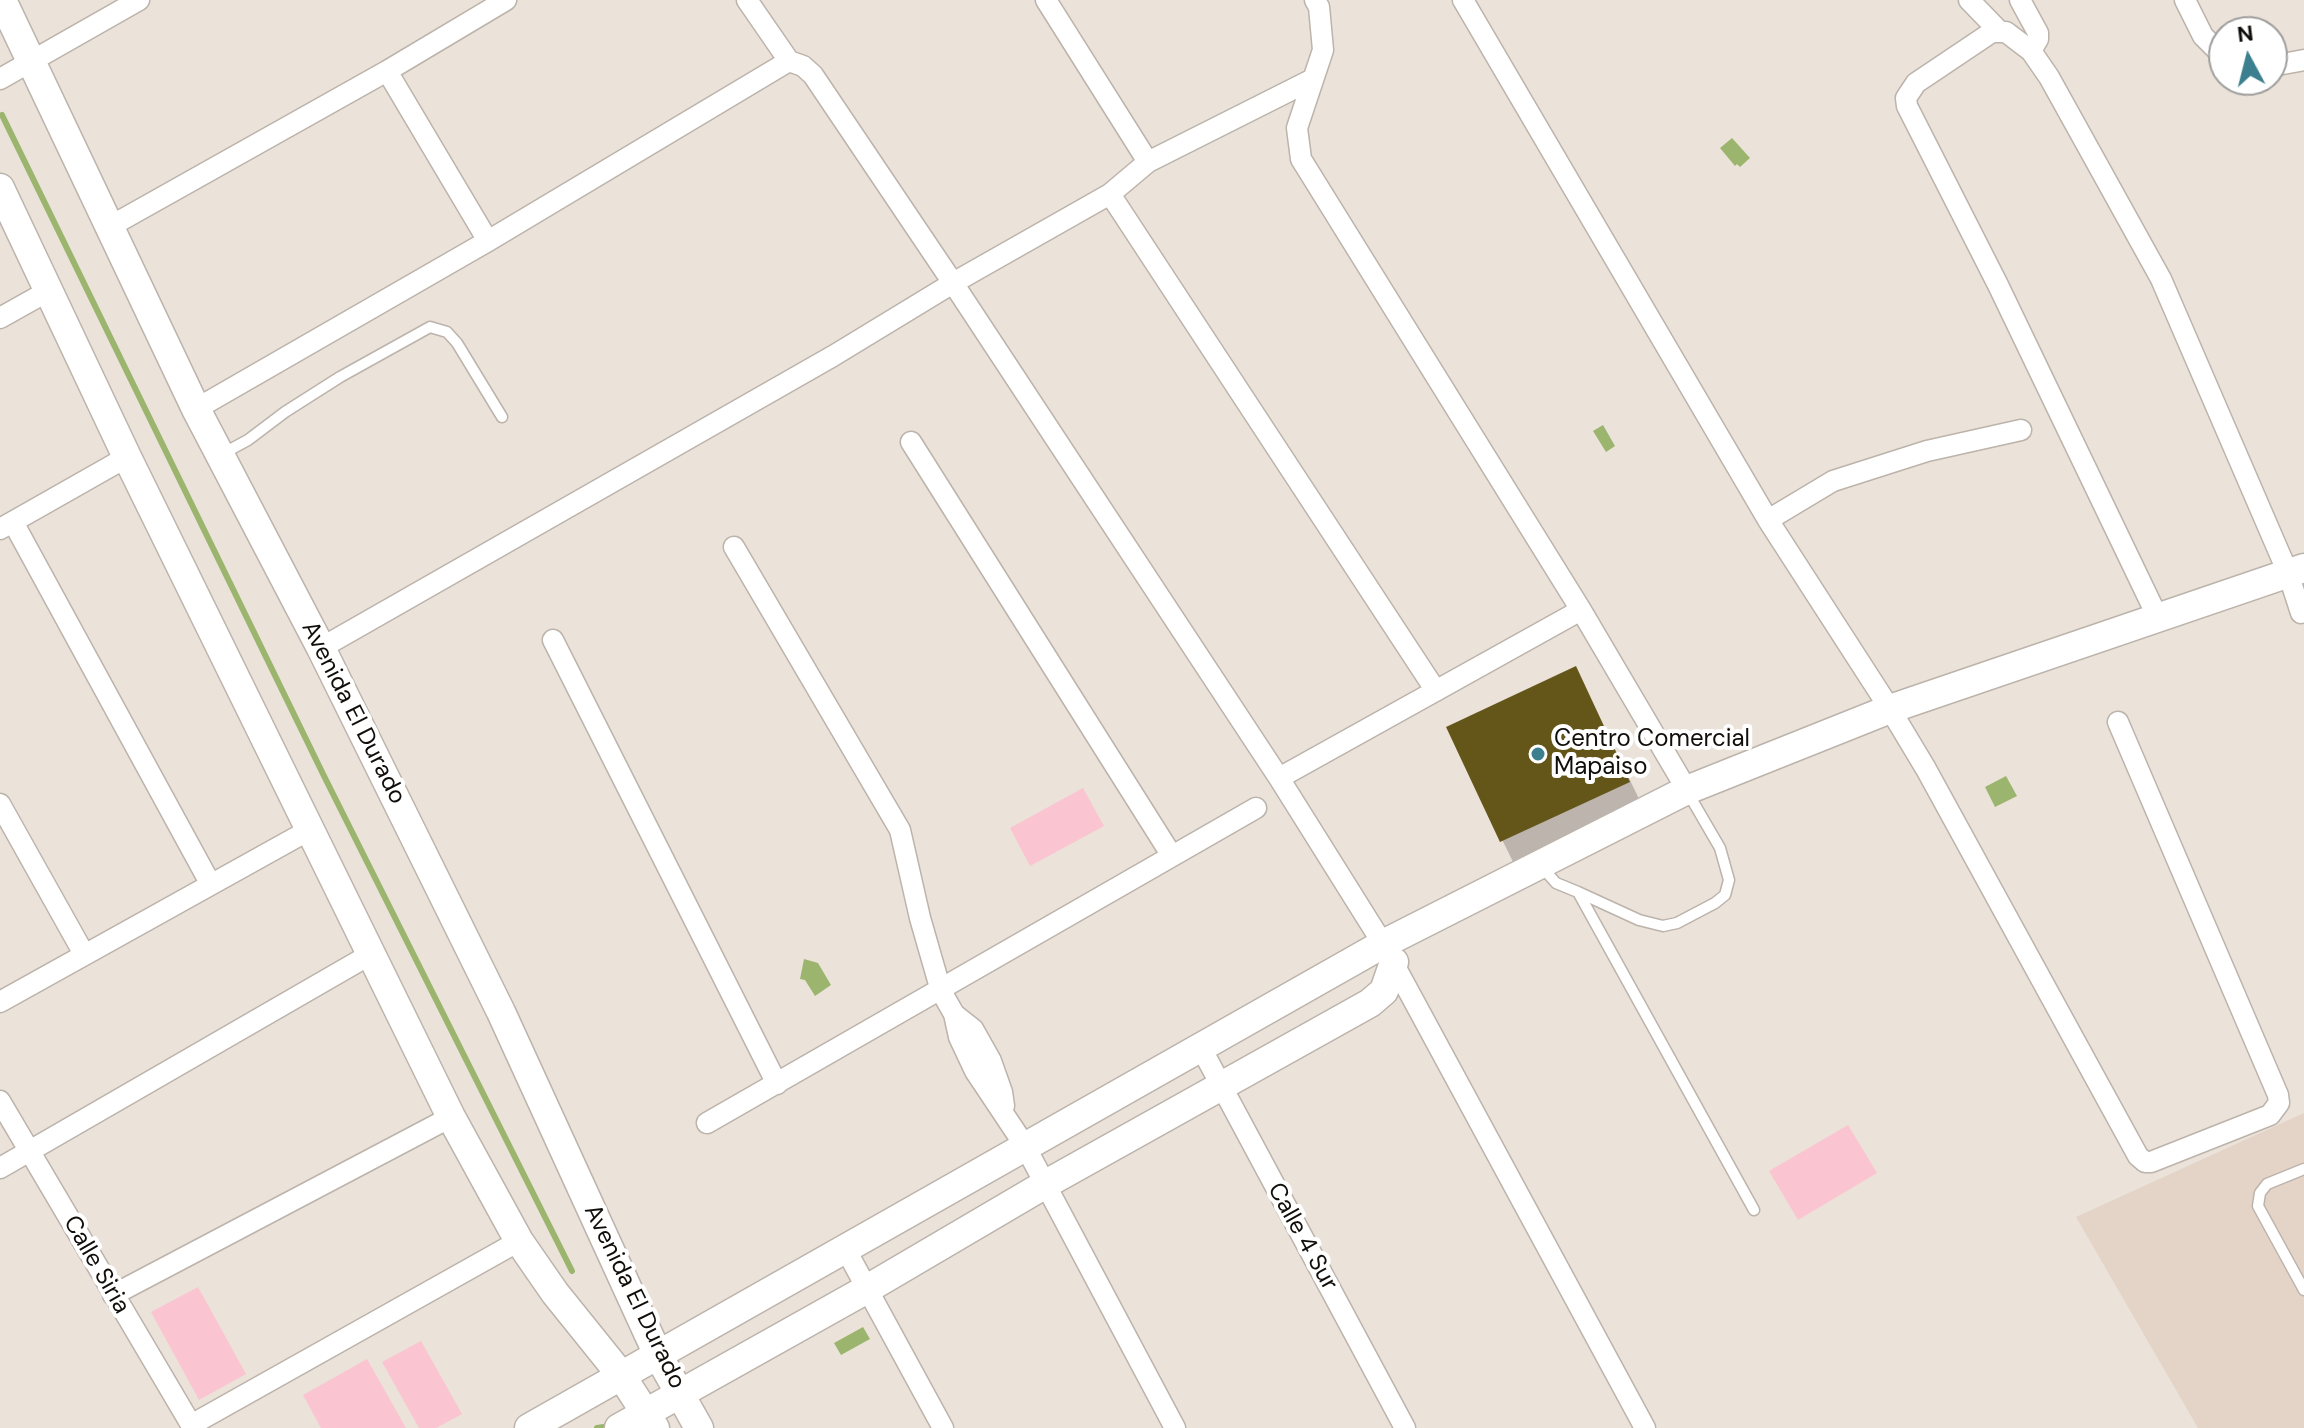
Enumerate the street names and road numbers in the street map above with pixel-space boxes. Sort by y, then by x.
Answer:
street label: Avenida El Durado [294,617,412,809]
street label: Calle 4 Sur [1261,1178,1343,1296]
street label: Avenida El Durado [577,1200,691,1394]
street label: Calle Siria [56,1211,136,1319]

